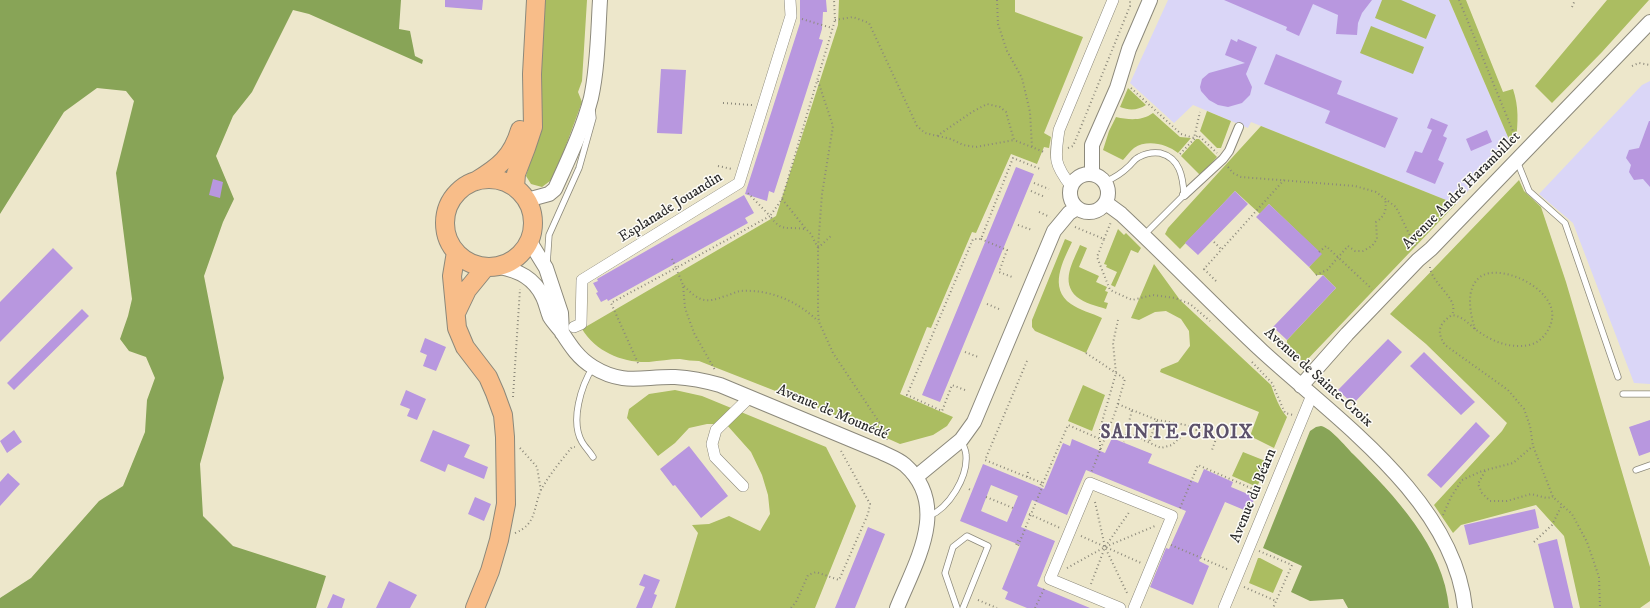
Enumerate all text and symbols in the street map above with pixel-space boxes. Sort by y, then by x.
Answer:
street label: Avenue André Harambillet [1399,128,1525,254]
street label: Esplanade Jouandin [616,169,726,247]
street label: Avenue de Sainte-Croix [1260,324,1376,432]
street label: Avenue de Mounédé [774,381,890,445]
district label: SAINTE-CROIX [1100,423,1254,445]
street label: Avenue du Béarn [1227,446,1281,546]

